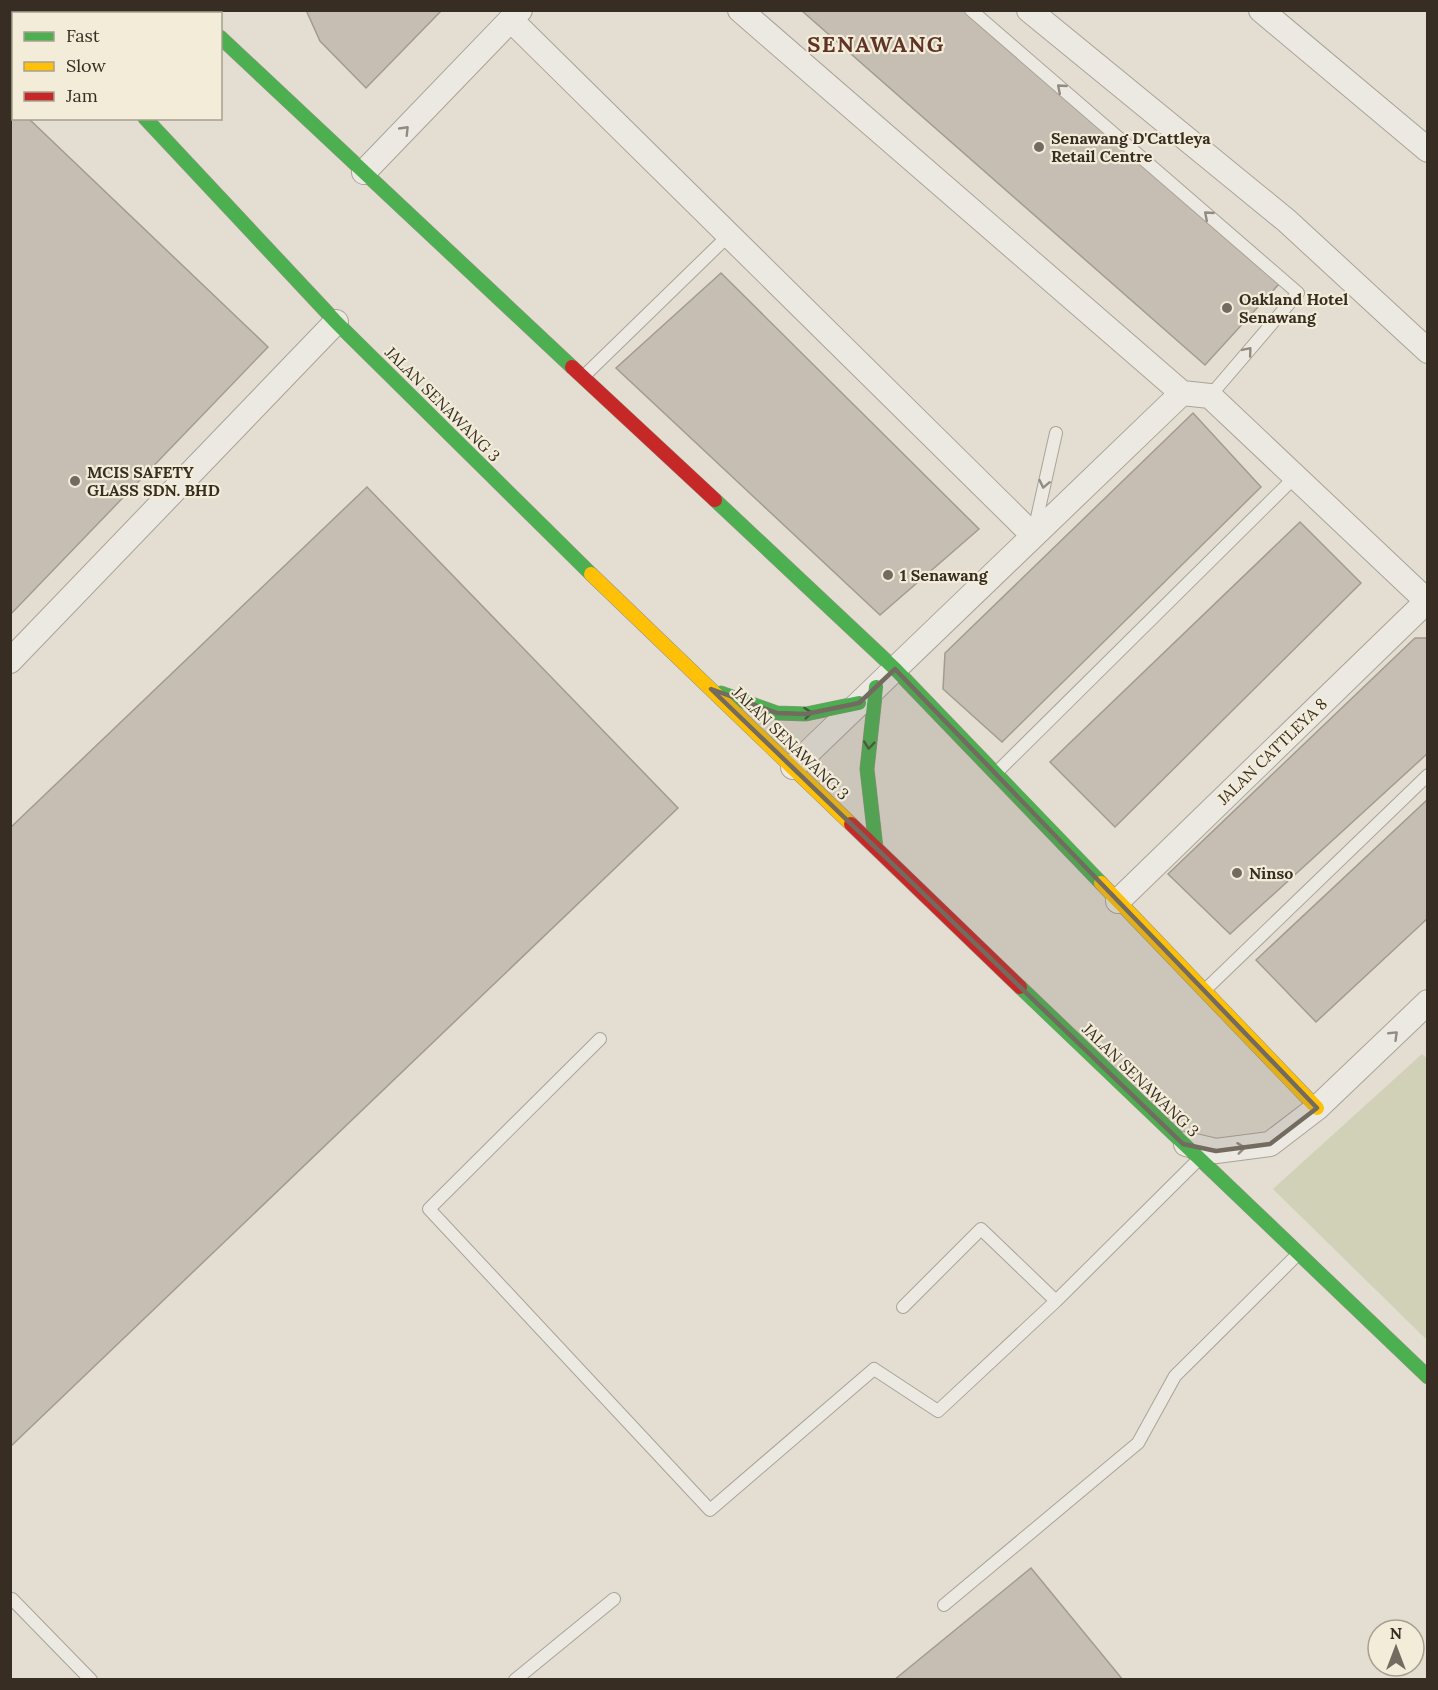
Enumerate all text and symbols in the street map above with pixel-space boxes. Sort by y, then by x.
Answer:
legend [12,12,222,120]
text: Fast [66,24,100,47]
district label: SENAWANG [807,30,945,58]
text: Slow [66,54,106,77]
text: Jam [65,84,98,107]
one-way arrow [1057,84,1068,95]
one-way arrow [398,126,409,136]
place label: Senawang D'Cattleya Retail Centre [1051,128,1211,166]
marker: Senawang D'Cattleya Retail Centre [1032,140,1046,154]
one-way arrow [1204,212,1215,223]
place label: Oakland Hotel Senawang [1239,289,1348,327]
marker: Oakland Hotel Senawang [1220,301,1234,315]
street label: JALAN SENAWANG 3 [381,342,505,466]
one-way arrow [1241,347,1252,358]
place label: MCIS SAFETY GLASS SDN. BHD [87,462,220,500]
marker: MCIS SAFETY GLASS SDN. BHD [68,474,82,488]
one-way arrow [1039,479,1052,489]
place label: 1 Senawang [900,565,989,585]
marker: 1 Senawang [881,568,895,582]
street label: JALAN SENAWANG 3 [728,681,854,804]
street label: JALAN CATTLEYA 8 [1212,694,1331,809]
one-way arrow [803,707,812,720]
one-way arrow [863,740,876,750]
place label: Ninso [1249,863,1293,883]
marker: Ninso [1230,866,1244,880]
street label: JALAN SENAWANG 3 [1078,1018,1204,1141]
one-way arrow [1386,1031,1397,1042]
one-way arrow [1236,1143,1246,1155]
north arrow [1366,1618,1426,1678]
text: N [1390,1623,1402,1643]

